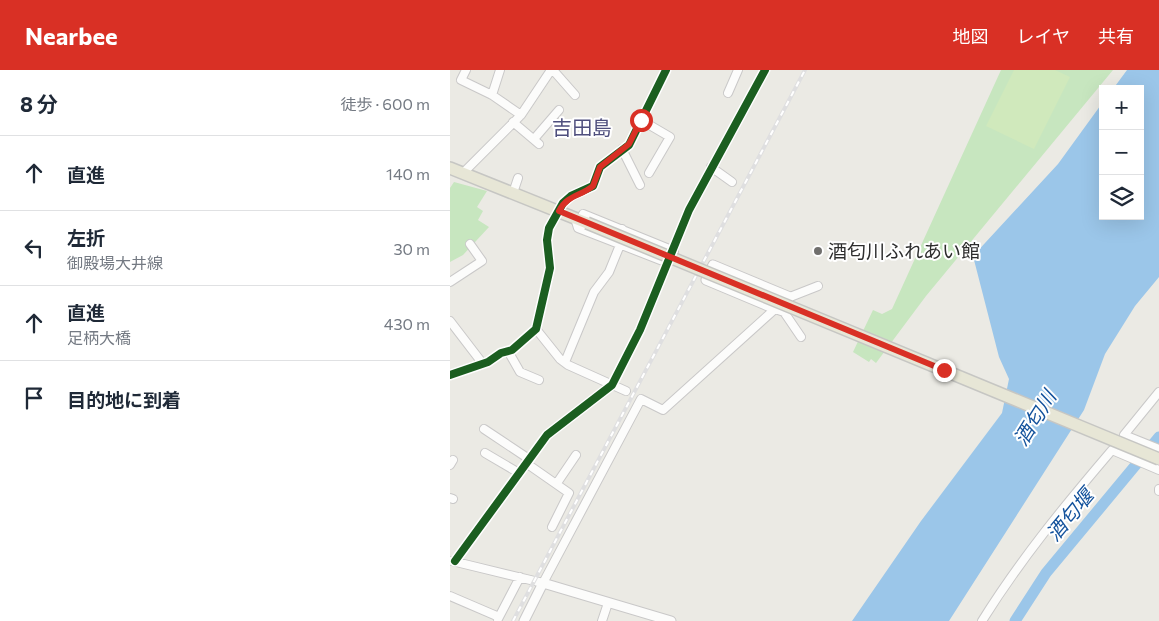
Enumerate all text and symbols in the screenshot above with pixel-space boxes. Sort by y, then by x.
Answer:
text: Nearbee [25,21,118,50]
text: 地図 [953,25,989,47]
text: レイヤ [1017,25,1070,47]
text: 共有 [1098,25,1134,47]
map controls [1099,85,1144,220]
button: + [1099,85,1144,130]
text: 8 分 [20,91,58,116]
text: 徒歩 · 600 m [340,94,430,113]
route start [630,109,653,132]
district label: 吉田島 [552,115,612,139]
button: − [1099,130,1144,175]
icon: ahead [20,159,48,187]
text: 直進 [67,163,105,186]
text: 140 m [386,164,430,183]
button: layers [1099,175,1144,220]
text: 左折 [67,226,105,249]
icon: left [20,234,48,262]
text: 30 m [393,239,430,258]
place label: 酒匂川ふれあい館 [828,239,980,262]
marker: 酒匂川ふれあい館 [812,245,824,257]
text: 御殿場大井線 [67,253,163,272]
text: 直進 [67,301,105,324]
icon: ahead [20,309,48,337]
text: 430 m [384,314,430,333]
text: 足柄大橋 [67,328,131,347]
route end [933,359,956,382]
icon: arrive [20,384,48,412]
water label: 酒匂川 [1008,384,1061,449]
text: 目的地に到着 [67,388,181,411]
water label: 酒匂堰 [1041,481,1100,545]

